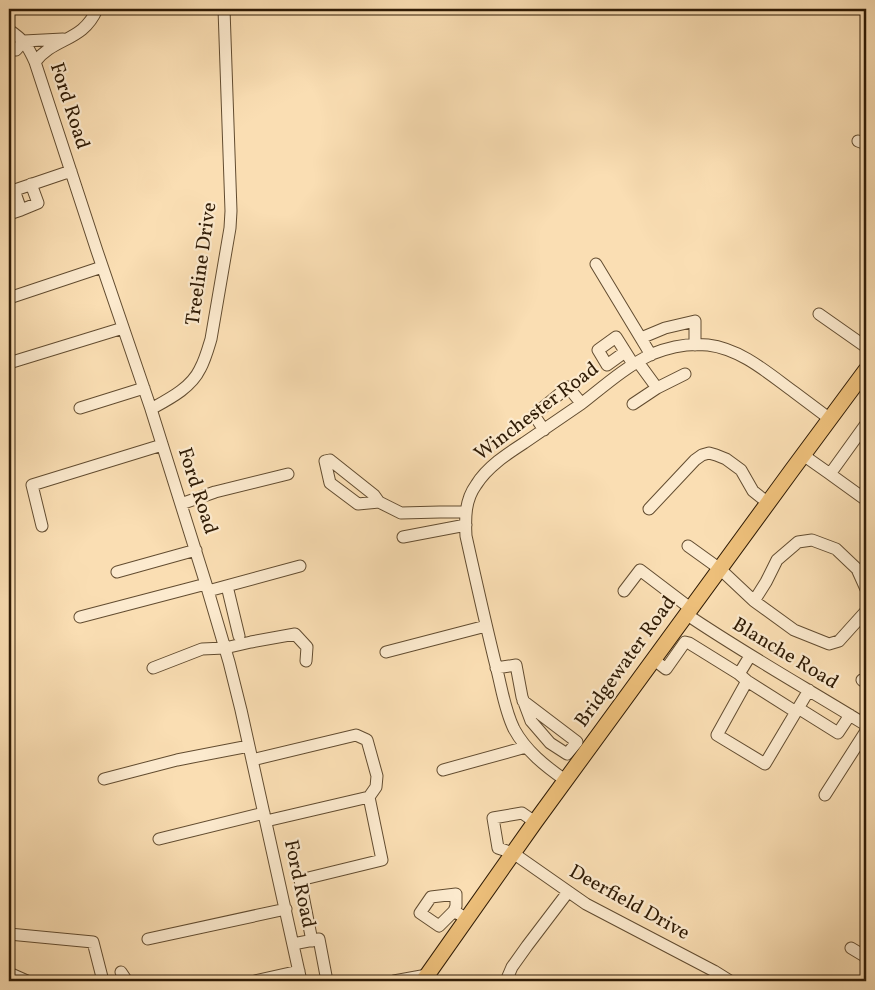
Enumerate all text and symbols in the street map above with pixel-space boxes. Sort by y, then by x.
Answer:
street label: Ford Road [42,59,96,153]
street label: Treeline Drive [179,200,225,328]
street label: Winchester Road [469,356,605,468]
street label: Ford Road [170,444,224,538]
street label: Bridgewater Road [569,590,683,734]
street label: Blanche Road [727,611,843,697]
street label: Ford Road [276,837,322,931]
street label: Deerfield Drive [564,858,694,948]

